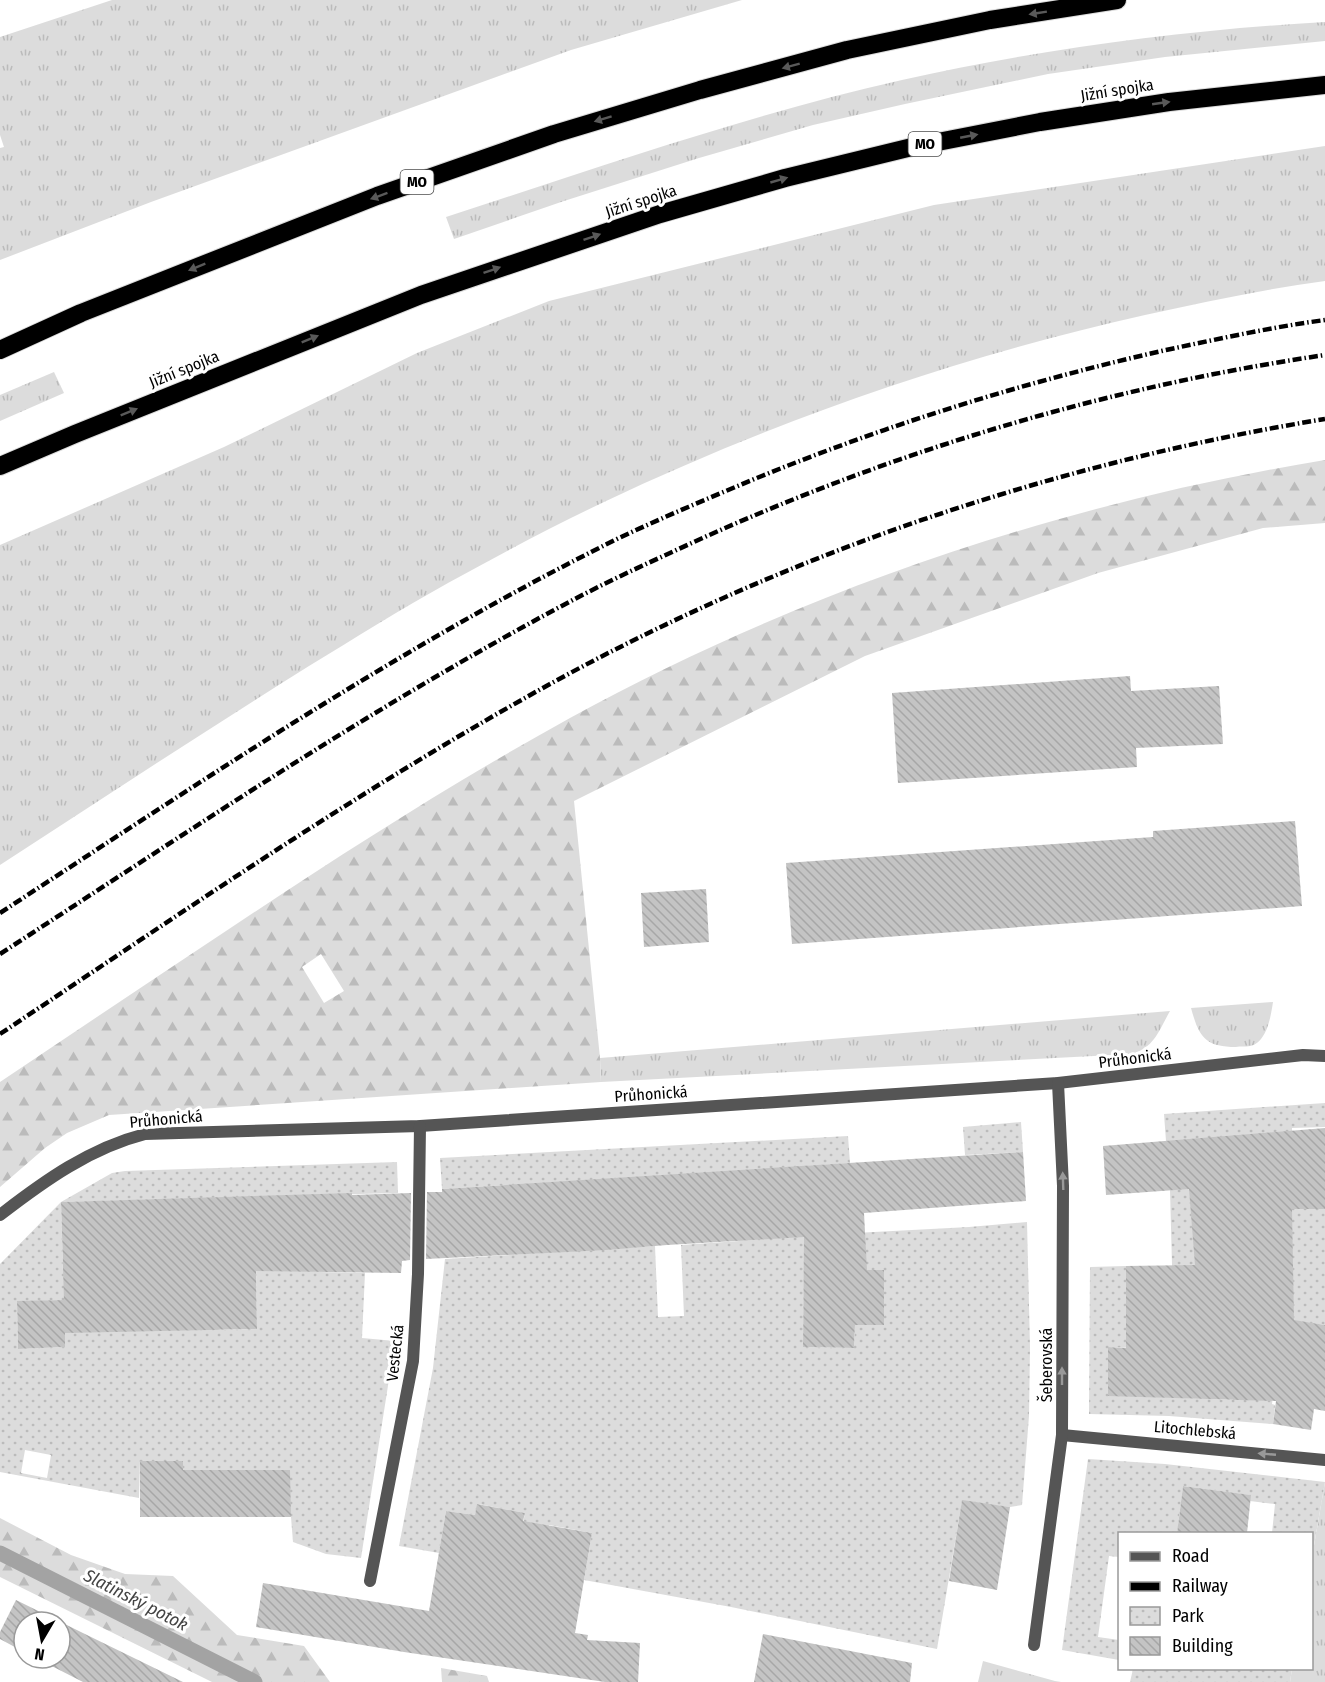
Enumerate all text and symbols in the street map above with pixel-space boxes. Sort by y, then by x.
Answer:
one-way arrow [1029,8,1048,17]
one-way arrow [781,61,800,71]
street label: Jižní spojka [1079,75,1155,105]
one-way arrow [1151,99,1170,108]
one-way arrow [594,115,612,124]
one-way arrow [959,131,978,140]
road number: MO [908,132,942,156]
road number: MO [400,170,434,194]
one-way arrow [770,175,788,184]
street label: Jižní spojka [603,181,679,221]
one-way arrow [370,191,388,201]
one-way arrow [583,231,601,241]
one-way arrow [188,262,206,272]
one-way arrow [484,265,502,275]
one-way arrow [301,334,319,343]
street label: Jižní spojka [146,346,222,392]
one-way arrow [120,407,138,416]
street label: Průhonická [1098,1044,1173,1072]
street label: Průhonická [614,1082,688,1106]
street label: Průhonická [129,1106,203,1132]
one-way arrow [1058,1172,1068,1191]
street label: Vestecká [383,1323,407,1382]
street label: Šeberovská [1036,1328,1056,1402]
one-way arrow [1057,1367,1067,1386]
street label: Litochlebská [1153,1417,1237,1443]
one-way arrow [1257,1449,1276,1459]
legend [1118,1532,1313,1670]
text: Road [1172,1545,1209,1567]
water label: Slatinský potok [79,1564,192,1636]
text: Railway [1172,1575,1228,1597]
text: Park [1172,1605,1205,1627]
north arrow [12,1610,72,1670]
text: Building [1172,1635,1233,1657]
text: N [33,1644,46,1664]

